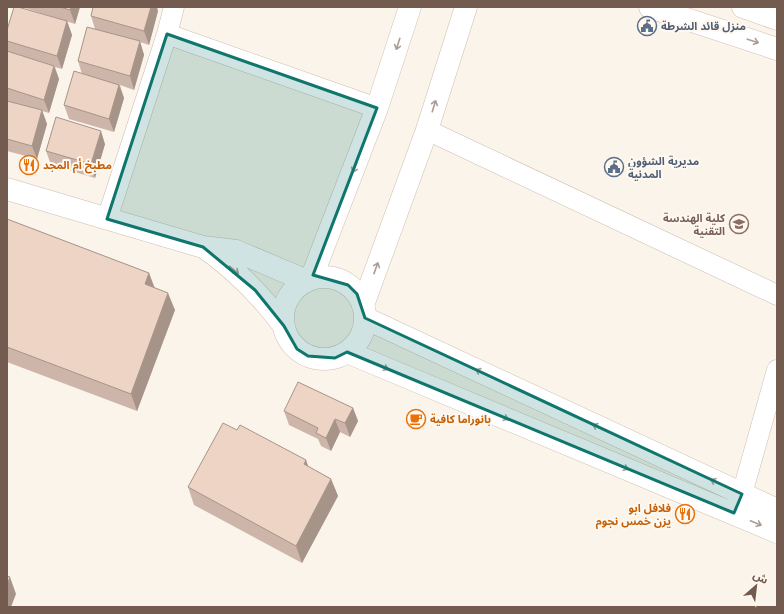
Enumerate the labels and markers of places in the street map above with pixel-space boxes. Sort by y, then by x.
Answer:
public building icon: منزل قائد الشرطة [636,15,658,37]
place label: منزل قائد الشرطة [661,20,746,33]
restaurant icon: مطبخ أم المجد [18,154,40,176]
place label: مديرية الشؤون المدنية [628,155,699,181]
public building icon: مديرية الشؤون المدنية [603,156,625,178]
place label: مطبخ أم المجد [43,158,112,174]
place label: كلية الهندسة التقنية [663,212,726,238]
school or university icon: كلية الهندسة التقنية [728,213,750,235]
cafe icon: بانوراما كافية [405,408,427,430]
place label: بانوراما كافية [430,413,491,426]
place label: فلافل ابو يزن خمس نجوم [596,502,671,530]
restaurant icon: فلافل ابو يزن خمس نجوم [674,503,696,525]

